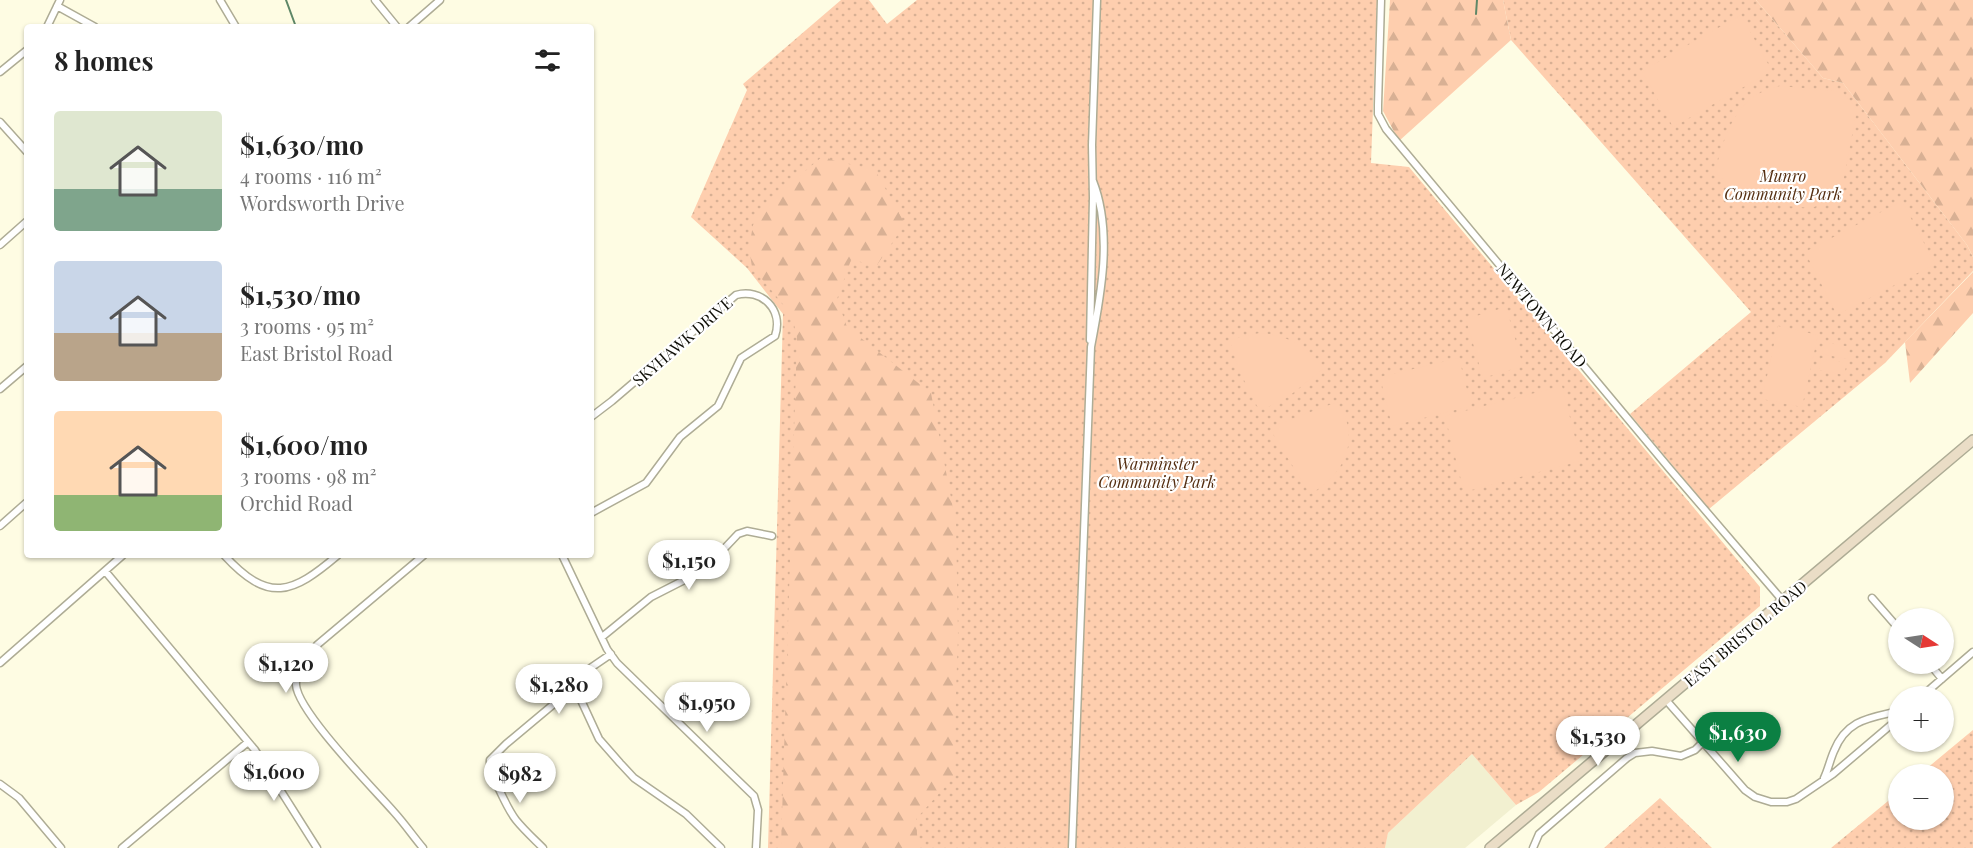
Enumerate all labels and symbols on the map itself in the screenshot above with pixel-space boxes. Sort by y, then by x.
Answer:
park label: Munro Community Park [1724,165,1842,204]
street label: NEWTOWN ROAD [1492,258,1592,372]
street label: SKYHAWK DRIVE [628,292,736,390]
park label: Warminster Community Park [1098,453,1216,492]
pin: $1,150 [640,540,738,591]
street label: EAST BRISTOL ROAD [1679,575,1811,691]
north arrow [1888,608,1954,674]
pin: $1,120 [237,643,335,694]
pin: $1,280 [510,664,608,715]
pin: $1,950 [658,682,756,733]
pin: $1,630 [1689,712,1787,763]
pin: $1,530 [1549,716,1647,767]
pin: $1,600 [225,751,323,802]
pin: $982 [484,753,556,804]

